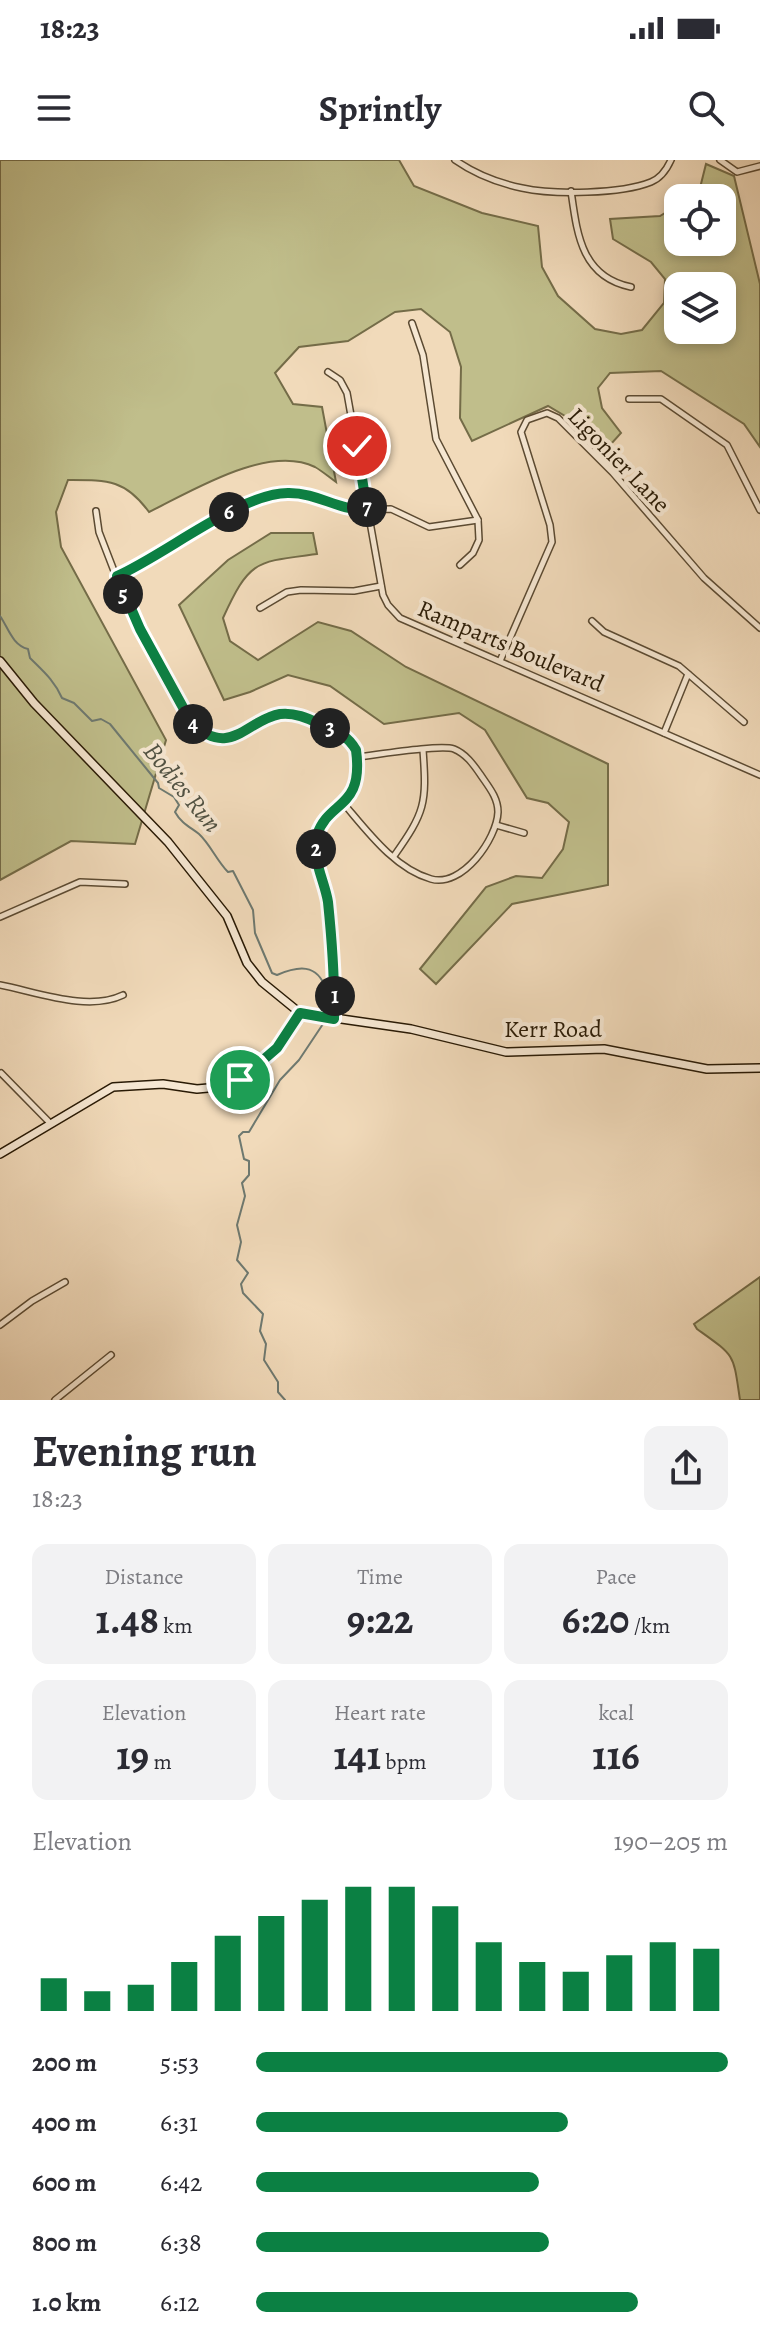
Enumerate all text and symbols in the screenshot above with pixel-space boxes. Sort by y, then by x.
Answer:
text: 18:23 [40,8,100,48]
text: Sprintly [319,84,441,133]
icon: menu [32,86,76,130]
icon: search [684,86,728,130]
map controls [664,184,736,344]
button: locate [664,184,736,256]
button: layers [664,272,736,344]
street label: Ligonier Lane [561,400,677,520]
pin [323,412,391,480]
icon: check [335,424,379,468]
pin: 7 [347,487,387,527]
pin: 6 [209,492,249,532]
text: 7 [362,492,372,522]
text: 6 [224,497,234,527]
pin: 5 [103,574,143,614]
text: 5 [118,579,128,609]
street label: Ramparts Boulevard [413,592,609,700]
pin: 4 [173,704,213,744]
pin: 3 [310,708,350,748]
text: 4 [188,709,198,739]
text: 3 [325,713,335,743]
water label: Bodies Run [135,735,230,840]
pin: 2 [296,829,336,869]
text: 2 [311,834,321,864]
pin: 1 [315,976,355,1016]
text: 1 [331,981,339,1011]
street label: Kerr Road [504,1013,602,1045]
pin [206,1046,274,1114]
icon: arrive [218,1058,262,1102]
text: Evening run [32,1421,257,1481]
button: share [644,1426,728,1510]
text: 18:23 [32,1481,83,1516]
text: Distance [105,1562,183,1592]
text: Time [357,1562,403,1592]
text: Pace [596,1562,636,1592]
text: 1.48 [96,1592,159,1647]
text: 9:22 [347,1592,413,1647]
text: 6:20 [562,1592,629,1647]
text: km [159,1611,192,1641]
text: /km [629,1611,670,1641]
text: Elevation [102,1698,186,1728]
text: Heart rate [334,1698,426,1728]
text: kcal [598,1698,634,1728]
text: 19 [116,1728,149,1783]
text: 141 [334,1728,381,1783]
text: 116 [592,1728,640,1783]
text: m [149,1747,172,1777]
text: bpm [381,1747,426,1777]
text: Elevation [32,1824,132,1859]
text: 190–205 m [613,1824,728,1859]
text: 200 m [32,2045,97,2080]
text: 5:53 [160,2045,199,2080]
text: 400 m [32,2105,97,2140]
text: 6:31 [160,2105,198,2140]
text: 600 m [32,2165,97,2200]
text: 6:42 [160,2165,202,2200]
text: 800 m [32,2225,97,2260]
text: 6:38 [160,2225,202,2260]
text: 1.0 km [32,2285,101,2320]
text: 6:12 [160,2285,199,2320]

